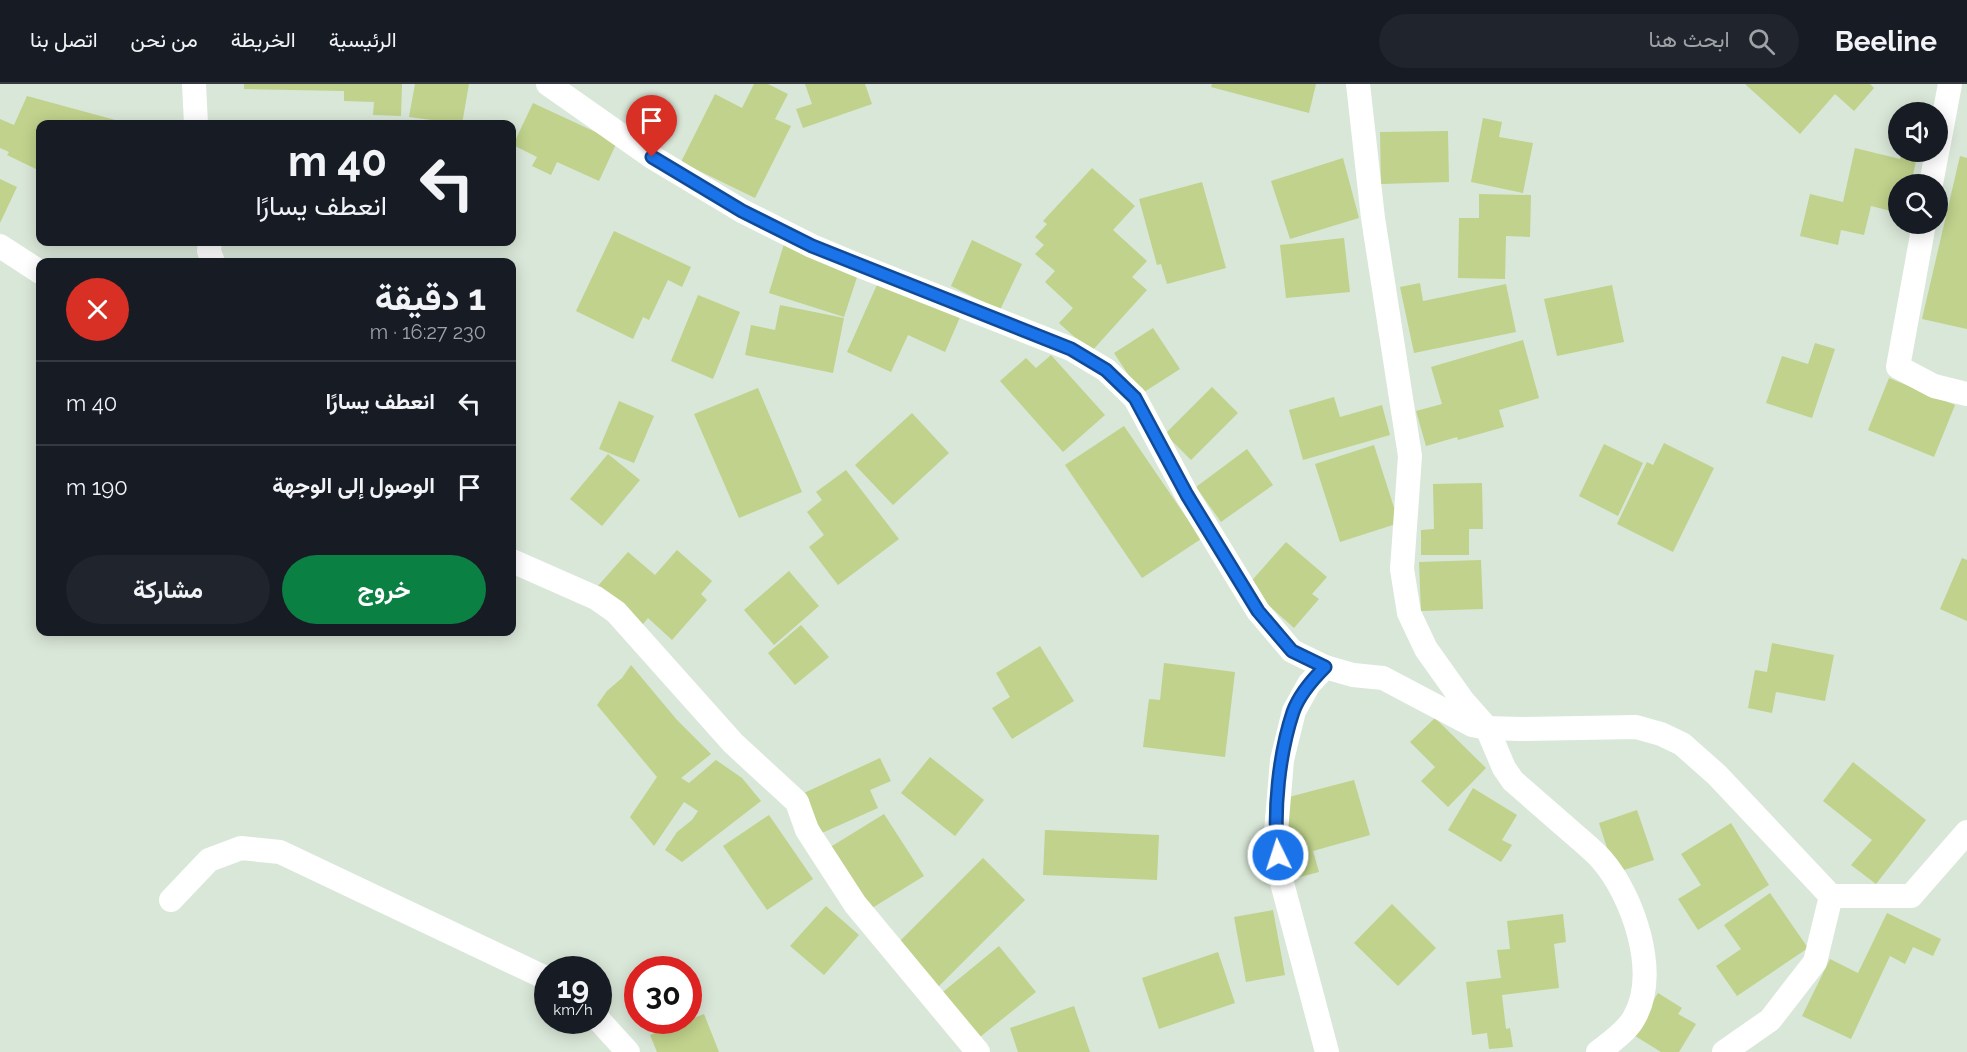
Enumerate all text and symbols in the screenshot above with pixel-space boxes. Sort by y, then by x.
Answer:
search box [1379,14,1799,68]
icon: search [1745,25,1778,58]
text: Beeline [1835,25,1937,58]
text: ابحث هنا [1649,26,1730,52]
text: اتصل بنا [30,27,98,52]
text: من نحن [131,27,198,52]
text: الخريطة [231,27,296,52]
text: الرئيسية [329,27,397,52]
pin [626,95,677,157]
map controls [1888,102,1948,234]
button: sound [1888,102,1948,162]
icon: arrive [635,104,668,137]
text: 40 m [288,137,387,186]
icon: left [408,144,486,222]
button: search [1888,174,1948,234]
text: انعطف يسارًا [255,190,387,221]
text: 1 دقيقة [375,276,486,318]
button: close [66,278,129,341]
text: 230 m · 16:27 [370,320,486,344]
icon: left [453,387,486,420]
text: انعطف يسارًا [326,388,435,414]
text: 40 m [66,390,117,416]
icon: arrive [453,471,486,504]
text: الوصول إلى الوجهة [272,472,435,498]
text: 190 m [66,474,128,500]
button: مشاركة [66,555,270,624]
button: خروج [282,555,486,624]
position arrow [1246,823,1310,887]
speed limit sign: 30 [624,956,702,1034]
text: 19 [557,970,589,1005]
text: km/h [553,1001,593,1019]

